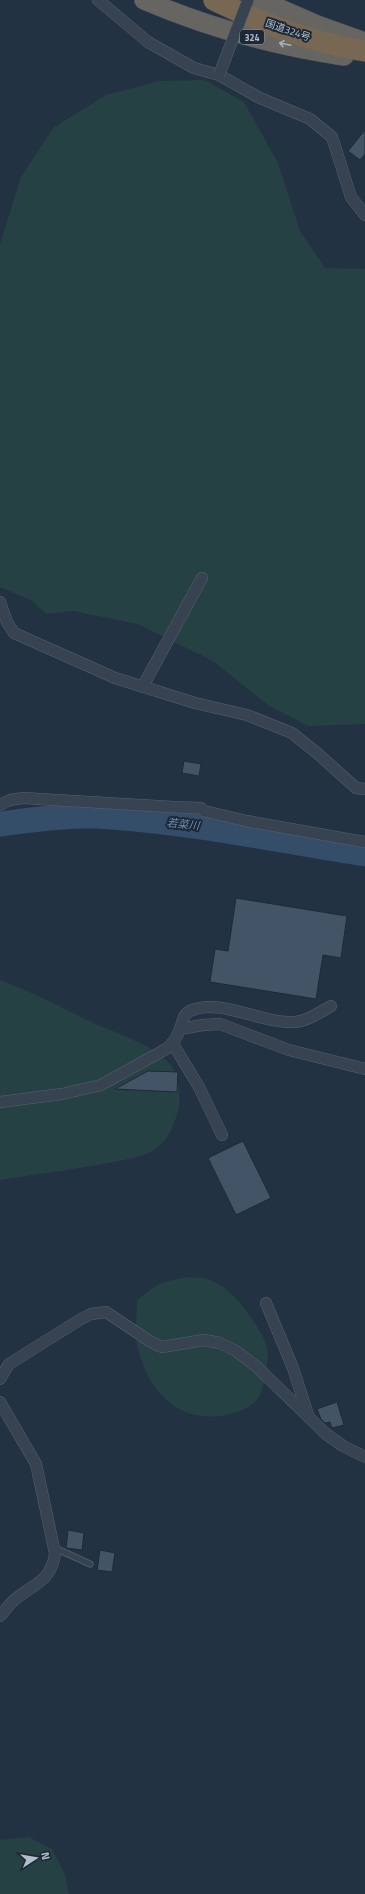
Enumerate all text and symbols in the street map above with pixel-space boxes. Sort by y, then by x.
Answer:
street label: 国道324号 [263,15,313,45]
road number: 324 [240,30,264,44]
one-way arrow [279,40,292,48]
water label: 若菜川 [166,814,201,834]
north arrow [16,1838,56,1878]
text: N [37,1851,54,1861]

